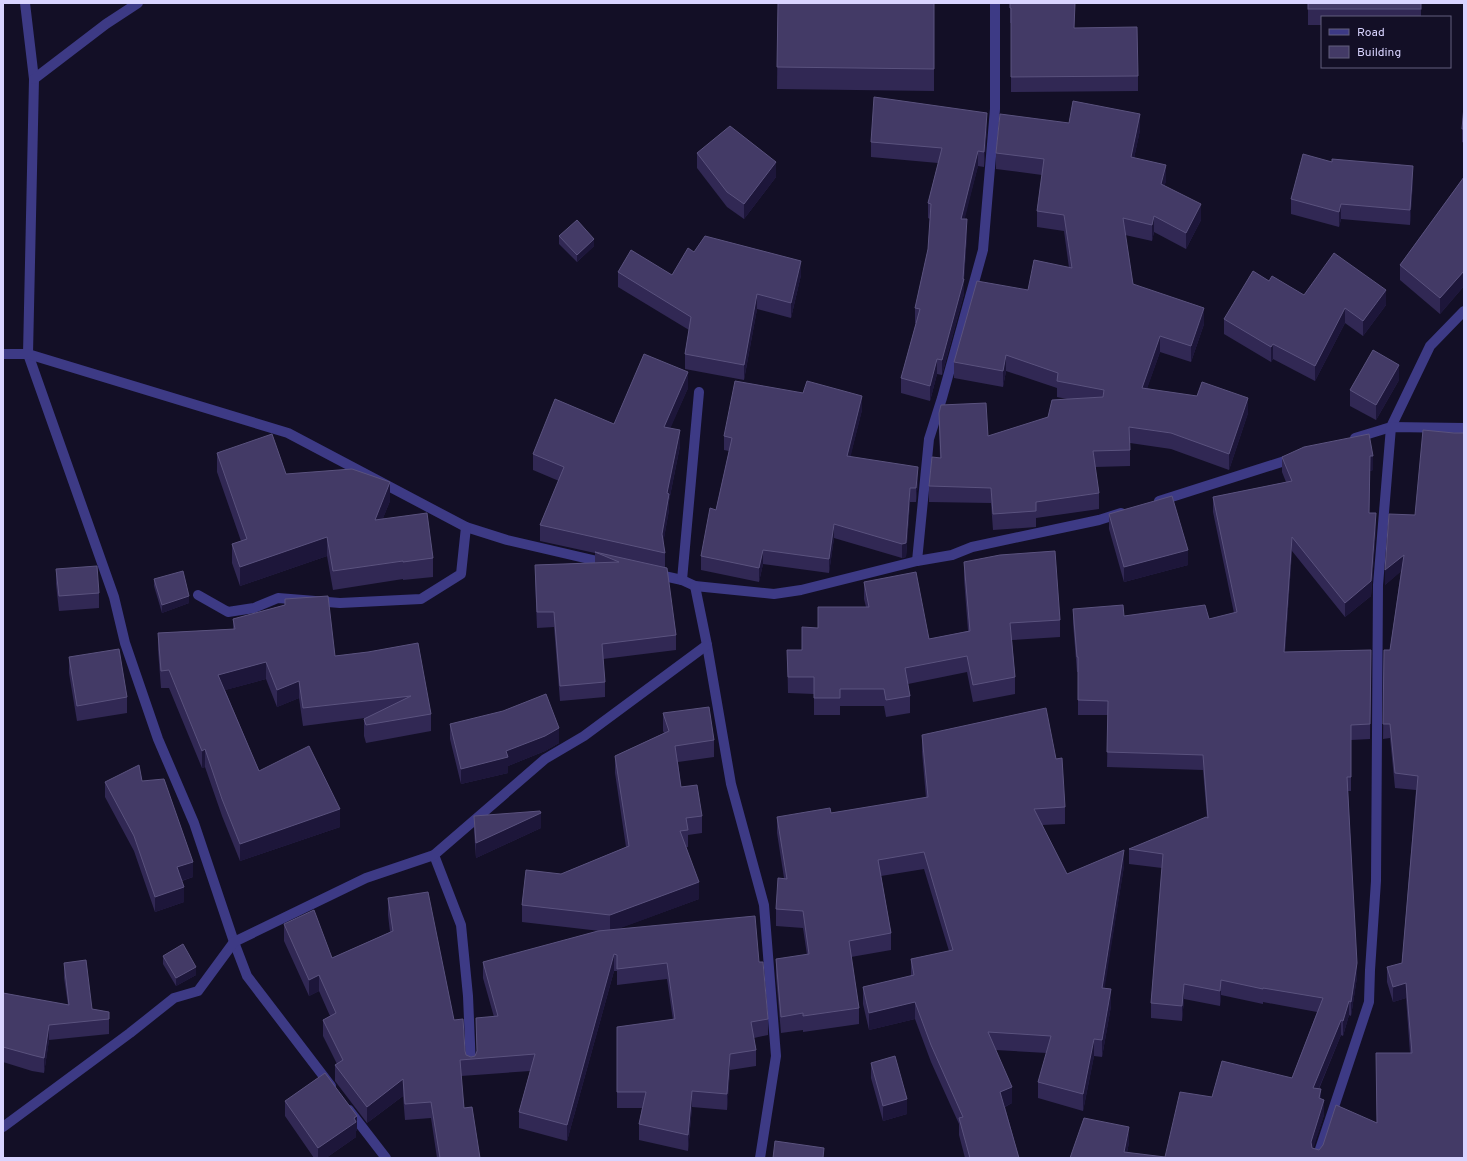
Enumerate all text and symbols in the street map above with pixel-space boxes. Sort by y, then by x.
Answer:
legend [1321,16,1451,68]
text: Road [1357,25,1385,41]
text: Building [1357,45,1401,61]

